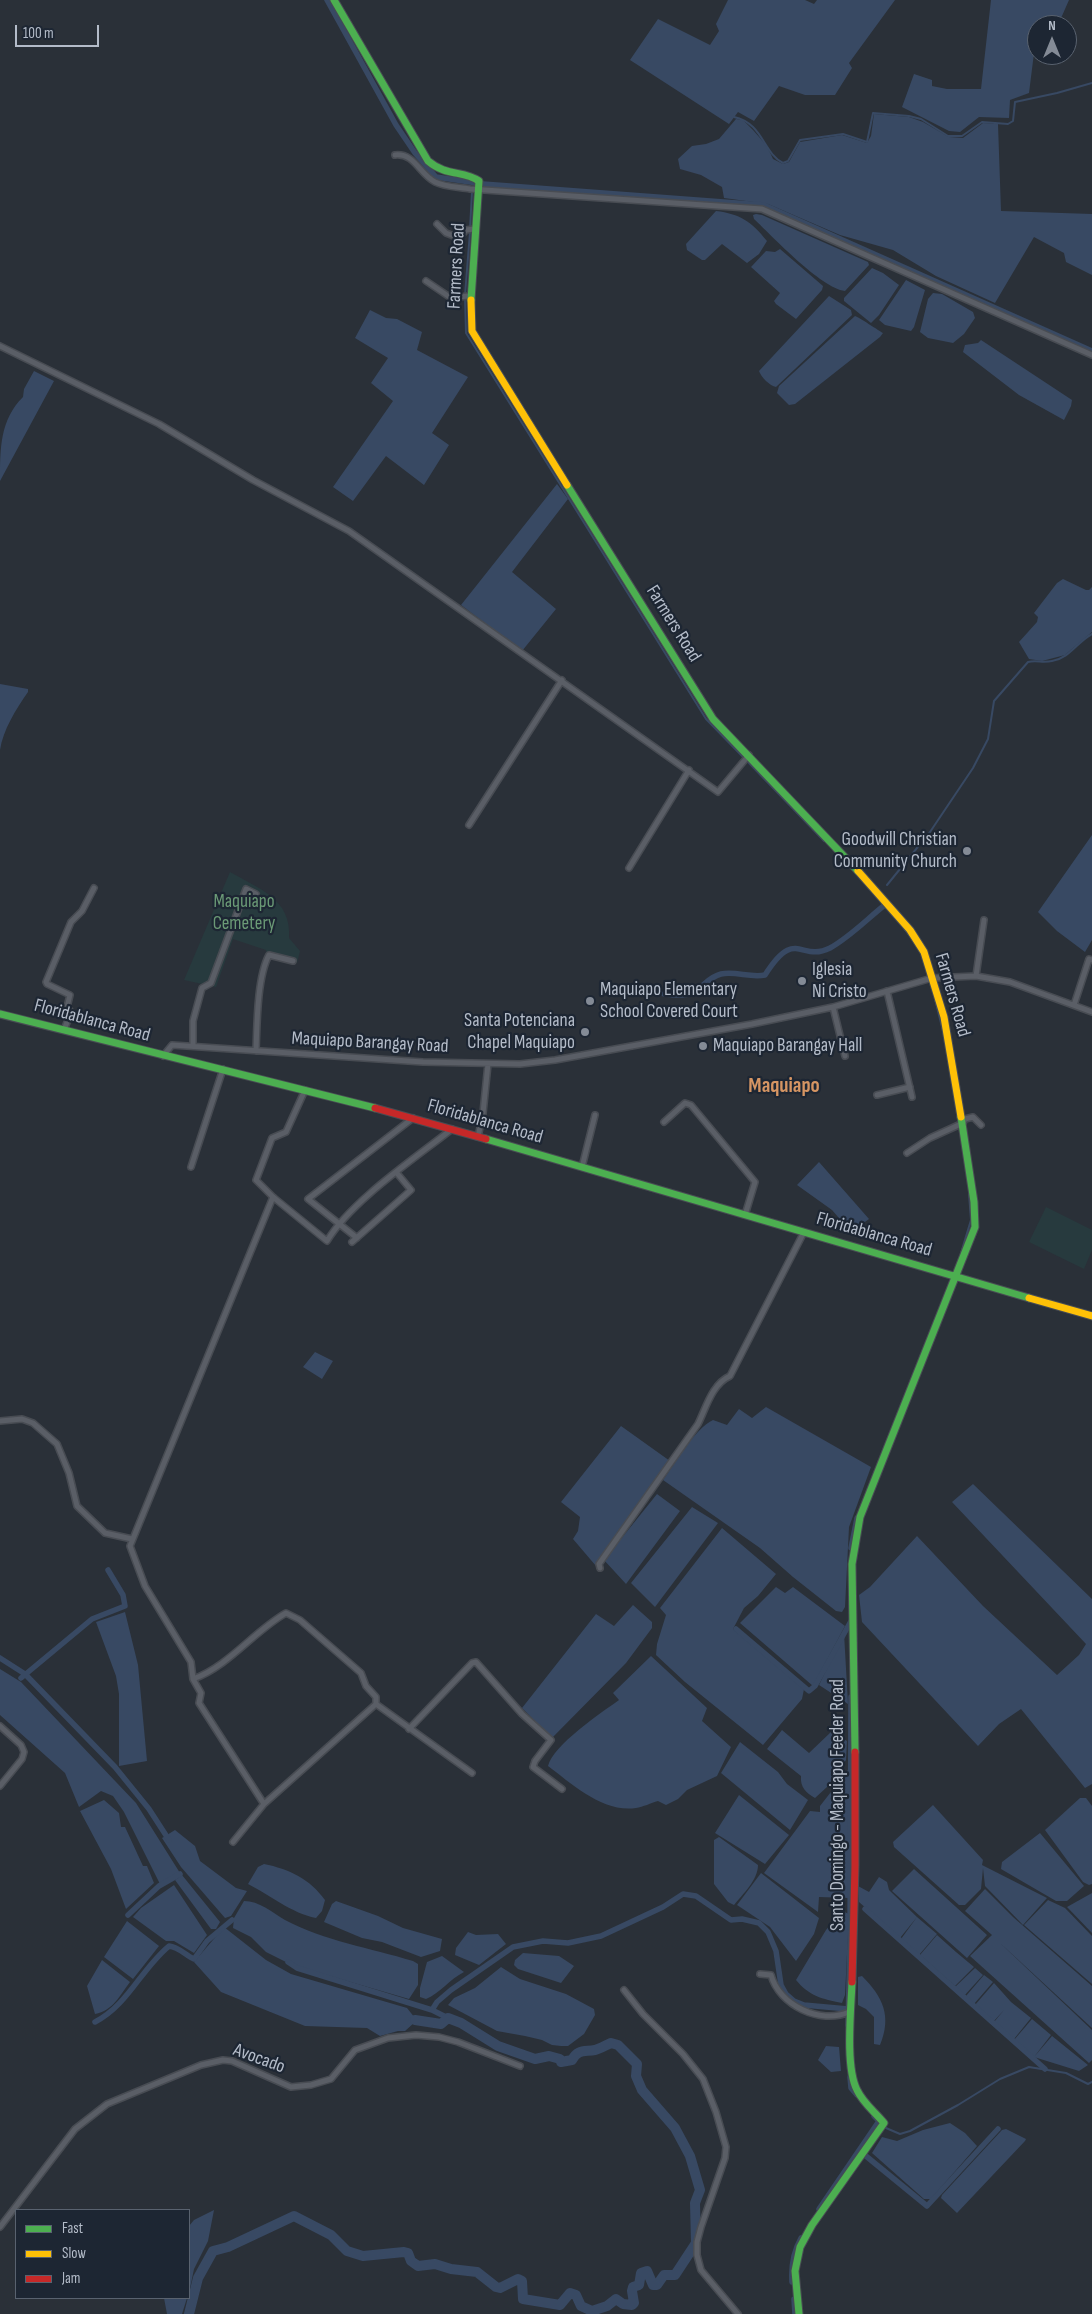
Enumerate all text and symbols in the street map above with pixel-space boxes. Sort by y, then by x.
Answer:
scale bar [18,15,101,47]
north arrow [1027,15,1077,65]
text: N [1048,17,1056,34]
text: 100 m [23,24,54,43]
street label: Farmers Road [443,222,471,310]
street label: Farmers Road [641,581,705,667]
place label: Goodwill Christian Community Church [834,829,957,873]
marker: Goodwill Christian Community Church [961,845,973,857]
park label: Maquiapo Cemetery [213,891,275,935]
street label: Farmers Road [929,950,975,1040]
place label: Iglesia Ni Cristo [812,959,867,1003]
marker: Iglesia Ni Cristo [796,975,808,987]
place label: Maquiapo Elementary School Covered Court [600,979,738,1023]
street label: Floridablanca Road [32,995,152,1047]
marker: Maquiapo Elementary School Covered Court [584,995,596,1007]
place label: Santa Potenciana Chapel Maquiapo [464,1010,575,1054]
marker: Santa Potenciana Chapel Maquiapo [579,1026,591,1038]
street label: Maquiapo Barangay Road [291,1028,449,1058]
place label: Maquiapo Barangay Hall [713,1035,862,1057]
marker: Maquiapo Barangay Hall [697,1040,709,1052]
district label: Maquiapo [748,1074,820,1100]
street label: Floridablanca Road [425,1095,545,1149]
street label: Floridablanca Road [814,1208,934,1262]
street label: Santo Domingo - Maquiapo Feeder Road [827,1679,849,1931]
street label: Avocado [230,2039,288,2079]
legend [15,2209,190,2299]
text: Fast [62,2219,83,2238]
text: Slow [62,2244,86,2263]
text: Jam [62,2269,80,2288]

